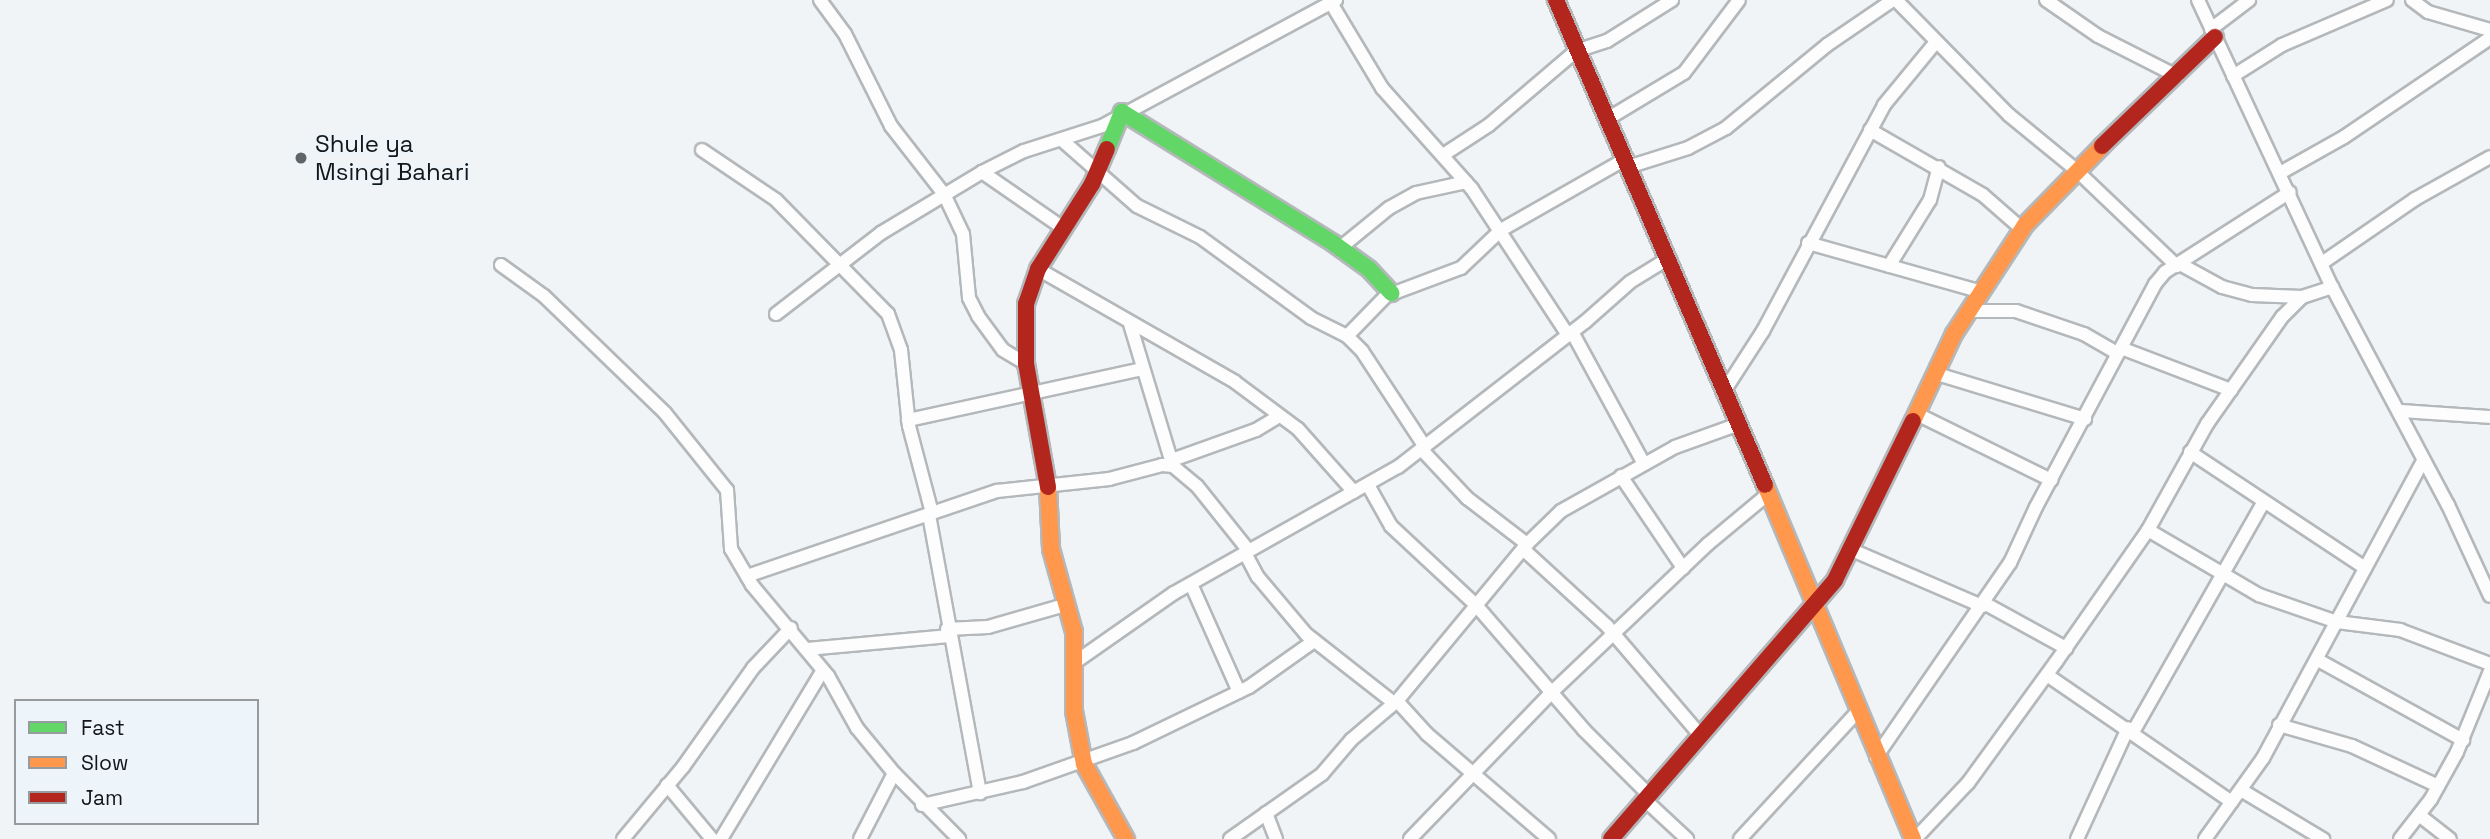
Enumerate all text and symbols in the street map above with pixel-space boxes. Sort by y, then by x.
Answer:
place label: Shule ya Msingi Bahari [315,130,470,186]
marker: Shule ya Msingi Bahari [293,150,309,166]
legend [14,699,259,825]
text: Fast [81,714,125,741]
text: Slow [81,749,129,776]
text: Jam [81,784,123,811]

